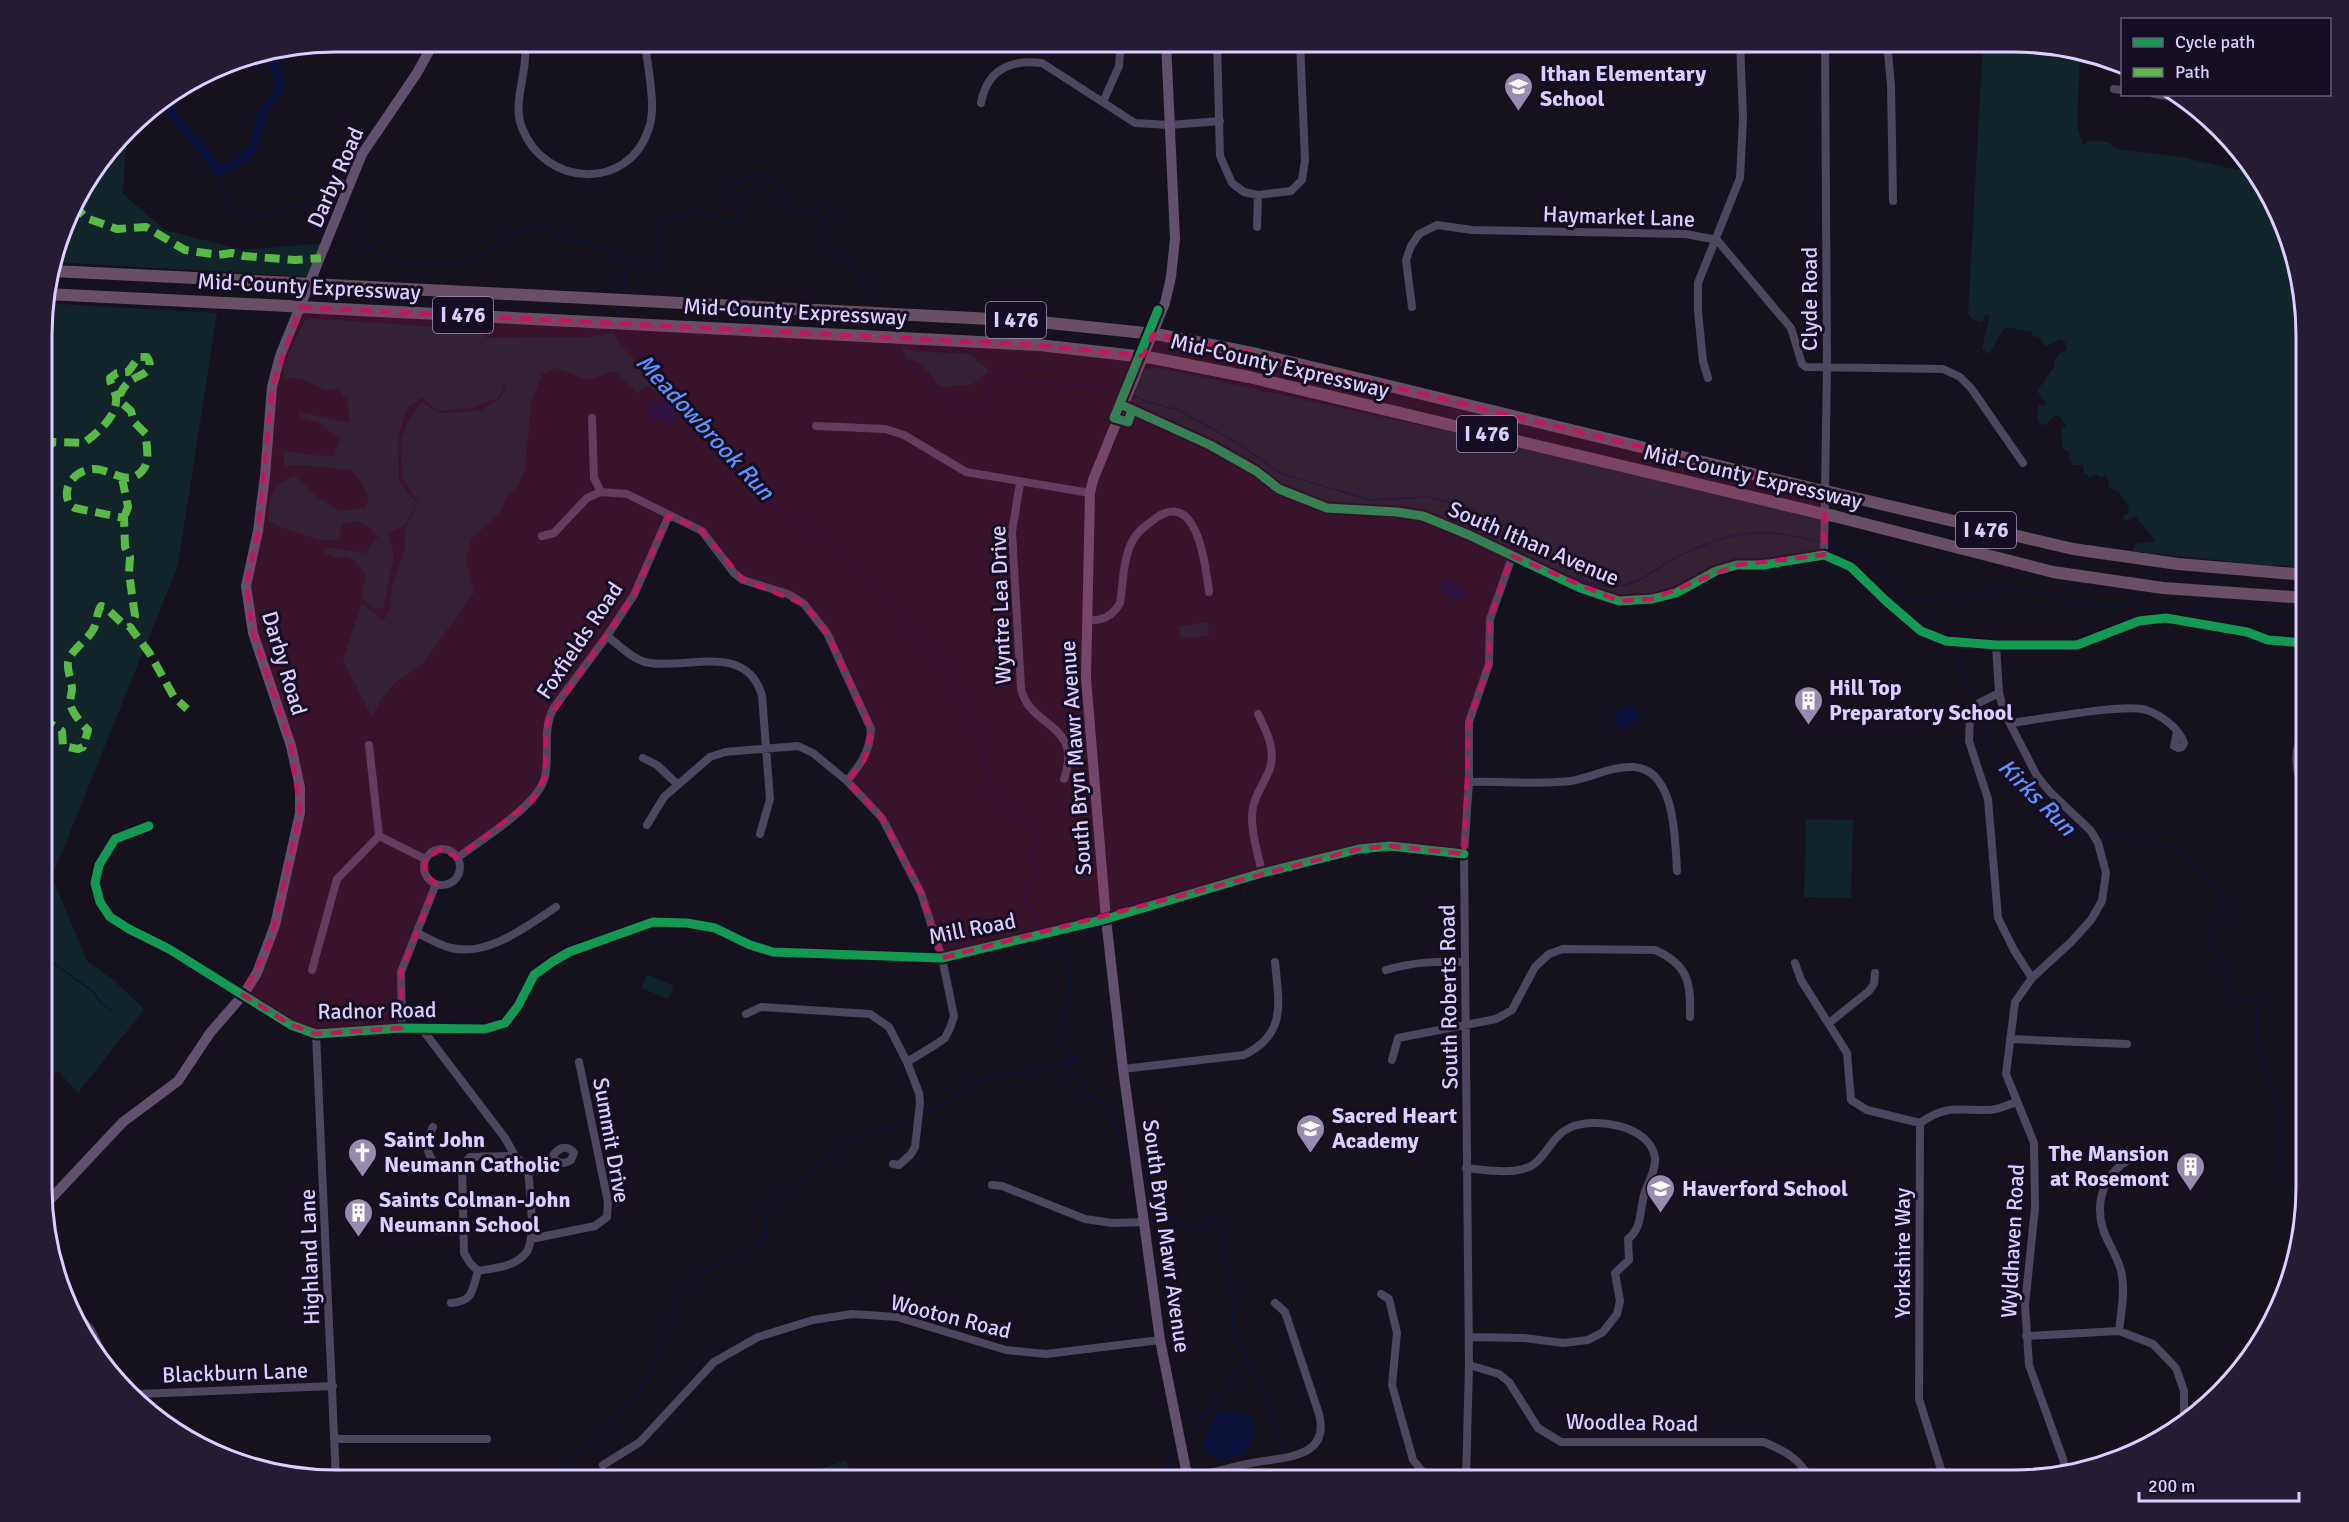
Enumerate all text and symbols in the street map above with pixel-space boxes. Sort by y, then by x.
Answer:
legend [2121,18,2331,96]
text: Cycle path [2175,31,2255,53]
place label: Ithan Elementary School [1540,60,1706,112]
text: Path [2175,61,2210,83]
school or university icon: Ithan Elementary School [1503,70,1535,112]
street label: Darby Road [301,123,370,232]
street label: Haymarket Lane [1542,200,1696,233]
street label: Clyde Road [1796,247,1823,351]
street label: Mid-County Expressway [197,267,422,306]
street label: Mid-County Expressway [683,292,908,331]
road number: I 476 [433,297,493,333]
road number: I 476 [986,302,1046,338]
street label: Mid-County Expressway [1168,327,1393,404]
water label: Meadowbrook Run [630,348,781,507]
road number: I 476 [1457,416,1517,452]
street label: Mid-County Expressway [1641,438,1866,515]
street label: South Ithan Avenue [1444,495,1623,592]
road number: I 476 [1956,512,2016,548]
street label: Wyntre Lea Drive [984,525,1017,685]
street label: Foxfields Road [530,577,628,704]
street label: Darby Road [256,608,313,718]
street label: South Bryn Mawr Avenue [1054,640,1097,876]
place label: Hill Top Preparatory School [1829,674,2013,726]
building icon: Hill Top Preparatory School [1792,684,1824,726]
water label: Kirks Run [1992,752,2083,843]
street label: South Roberts Road [1433,904,1464,1090]
street label: Mill Road [926,907,1018,950]
street label: Radnor Road [317,996,437,1025]
street label: Summit Drive [587,1075,636,1205]
place label: Sacred Heart Academy [1332,1102,1457,1154]
school or university icon: Sacred Heart Academy [1295,1112,1327,1154]
street label: South Bryn Mawr Avenue [1137,1118,1196,1354]
place label: Saint John Neumann Catholic [384,1126,560,1178]
church icon: Saint John Neumann Catholic [347,1136,379,1178]
place label: The Mansion at Rosemont [2049,1140,2169,1192]
building icon: The Mansion at Rosemont [2174,1150,2206,1192]
street label: Wyldhaven Road [1995,1163,2030,1319]
school or university icon: Haverford School [1645,1172,1677,1214]
place label: Haverford School [1682,1175,1848,1202]
place label: Saints Colman-John Neumann School [379,1186,570,1238]
street label: Yorkshire Way [1889,1187,1916,1318]
street label: Highland Lane [294,1189,325,1325]
building icon: Saints Colman-John Neumann School [342,1196,374,1238]
street label: Wooton Road [888,1288,1014,1345]
street label: Blackburn Lane [161,1356,309,1389]
street label: Woodlea Road [1565,1408,1699,1437]
scale bar [2139,1465,2300,1503]
text: 200 m [2148,1475,2195,1497]

